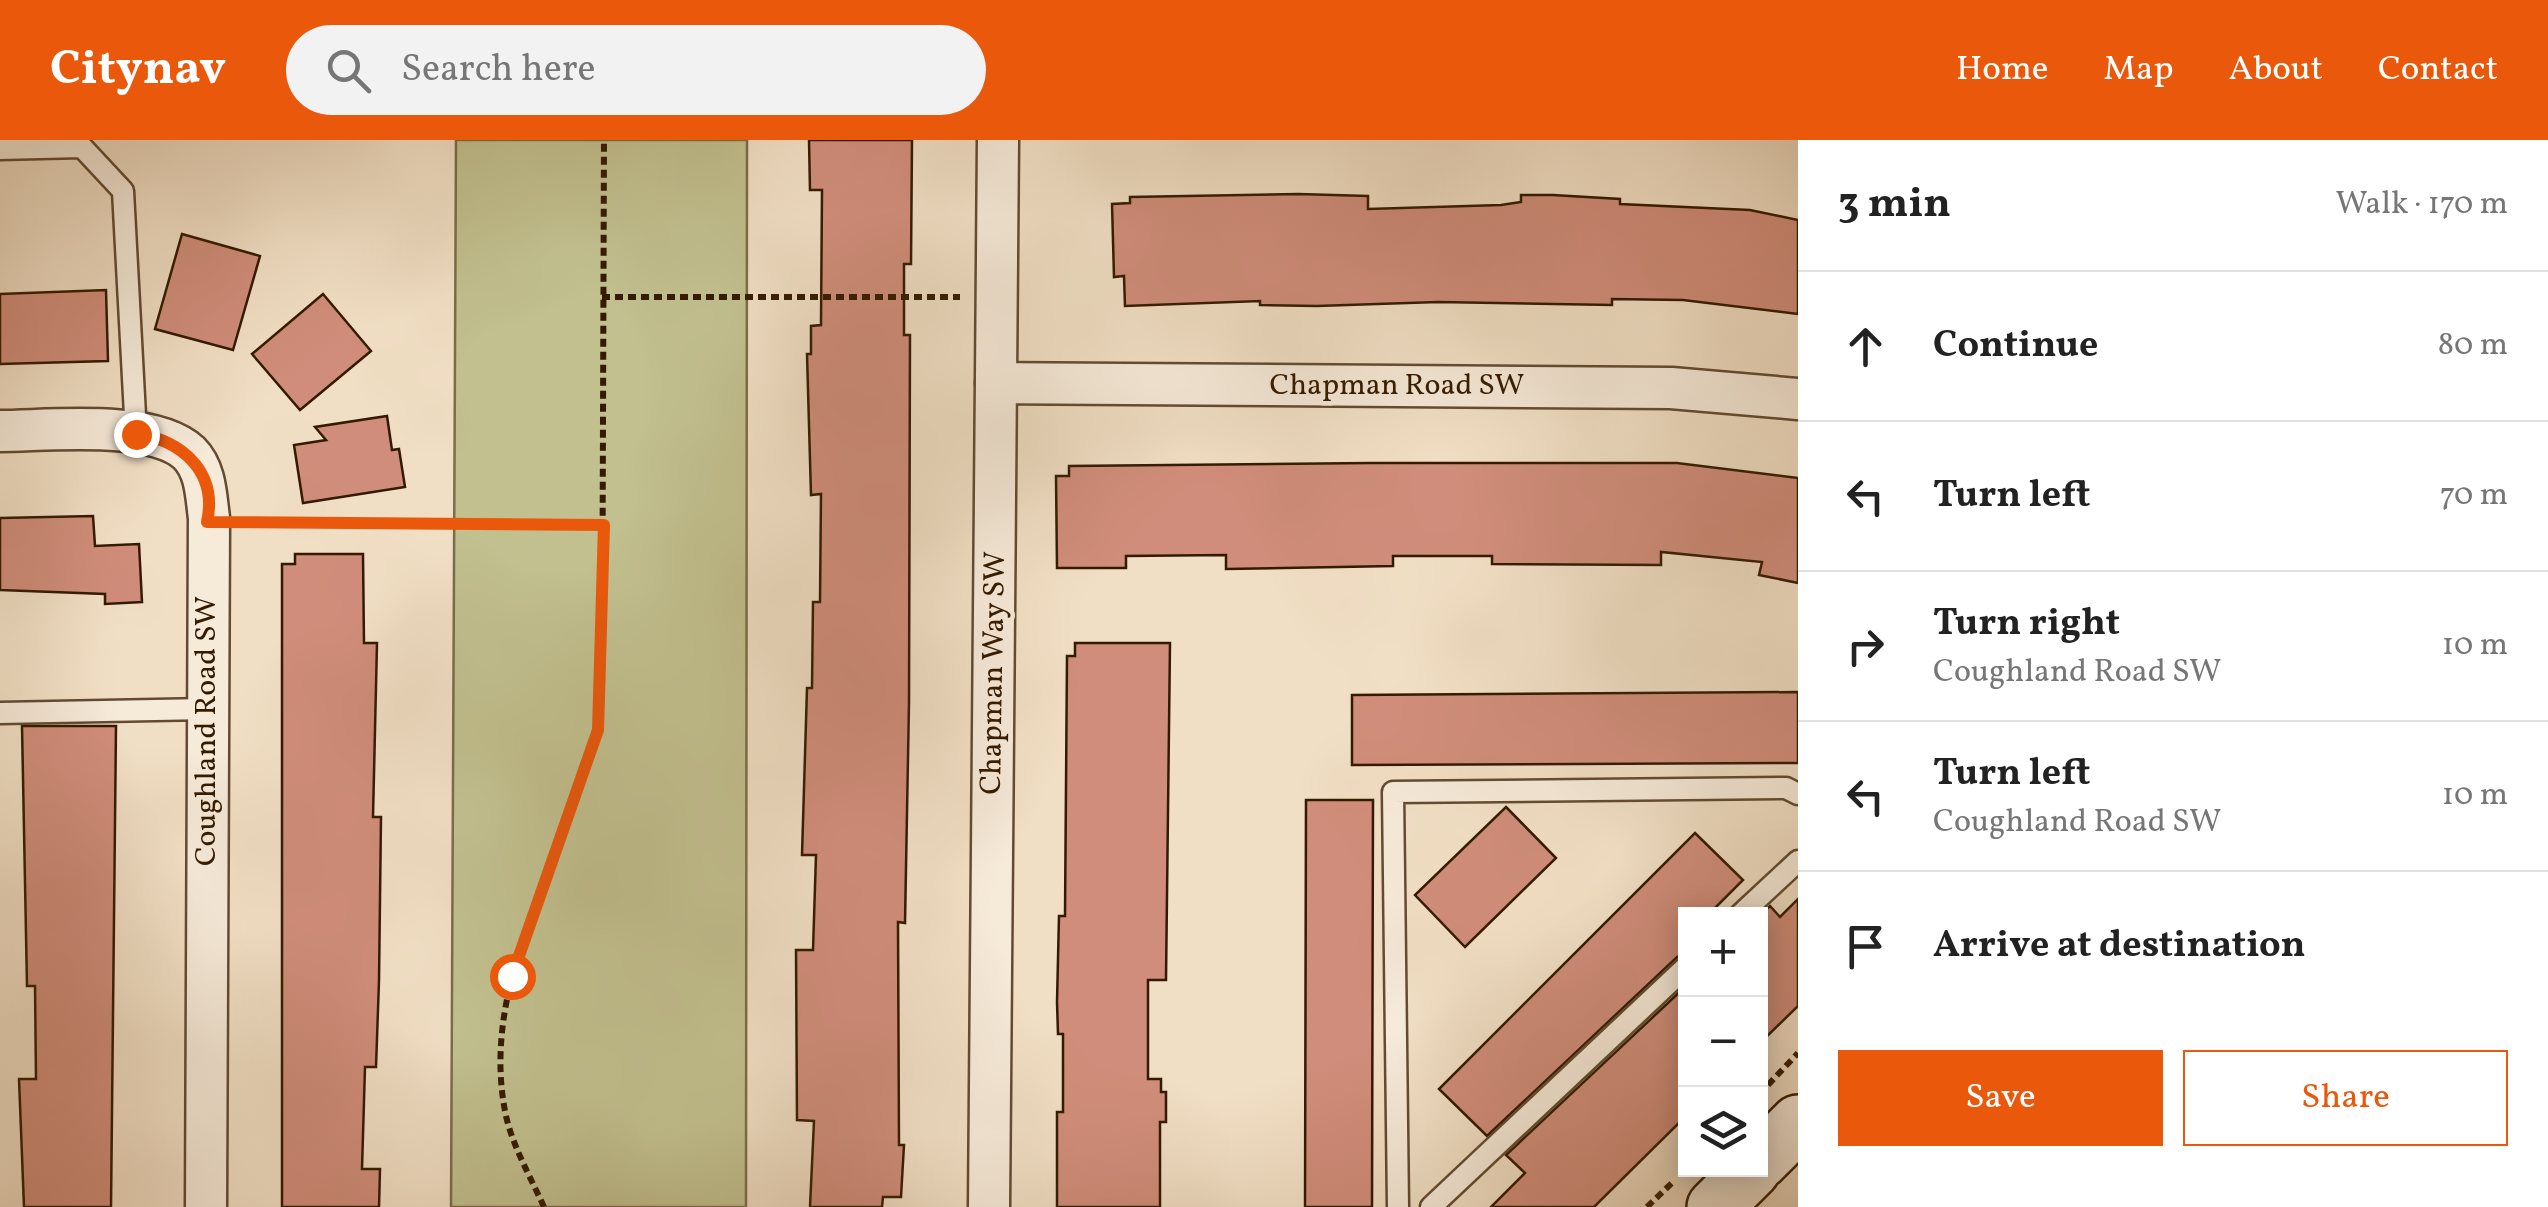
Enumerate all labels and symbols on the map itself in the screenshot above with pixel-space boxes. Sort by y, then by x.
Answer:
street label: Chapman Road SW [1270,365,1524,407]
route end [114,412,160,458]
street label: Chapman Way SW [971,551,1017,795]
street label: Coughland Road SW [186,596,228,866]
route start [490,954,536,1000]

